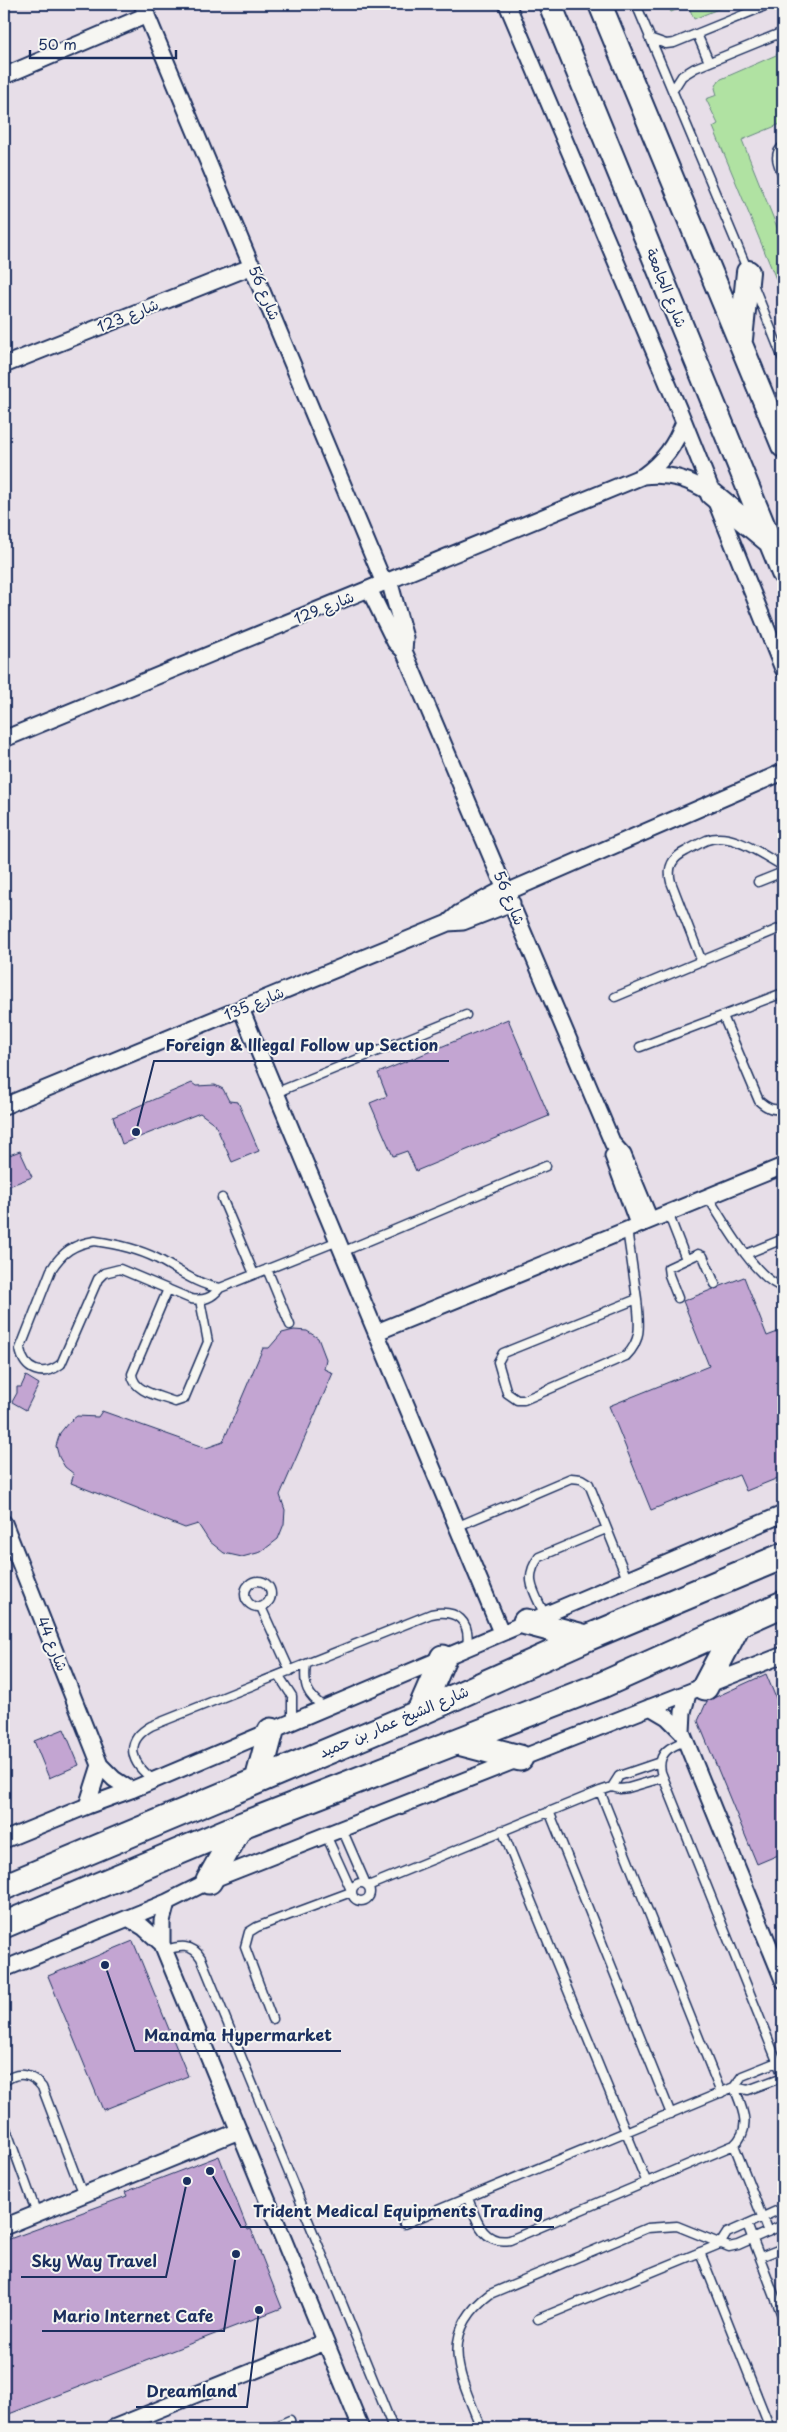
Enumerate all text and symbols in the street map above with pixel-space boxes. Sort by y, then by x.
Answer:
scale bar [30,28,176,60]
text: 50 m [38,32,77,55]
street label: شارع الجامعة [641,244,694,331]
street label: شارع 56 [244,261,287,323]
street label: شارع 123 [93,292,162,337]
street label: شارع 129 [290,584,357,629]
street label: شارع 56 [489,866,532,928]
street label: شارع 135 [220,980,287,1026]
callout: Foreign & Illegal Follow up Section [154,1030,449,1061]
text: Foreign & Illegal Follow up Section [166,1032,439,1056]
street label: شارع 44 [32,1613,75,1674]
street label: شارع الشيخ عمار بن حميد [315,1679,472,1763]
callout: Manama Hypermarket [135,2020,341,2051]
text: Manama Hypermarket [144,2022,332,2046]
callout: Trident Medical Equipments Trading [241,2196,554,2227]
text: Trident Medical Equipments Trading [253,2198,543,2222]
callout: Sky Way Travel [21,2246,166,2277]
text: Sky Way Travel [31,2248,157,2272]
callout: Mario Internet Cafe [42,2300,224,2331]
text: Mario Internet Cafe [53,2303,214,2327]
callout: Dreamland [136,2376,247,2407]
text: Dreamland [147,2378,238,2402]

